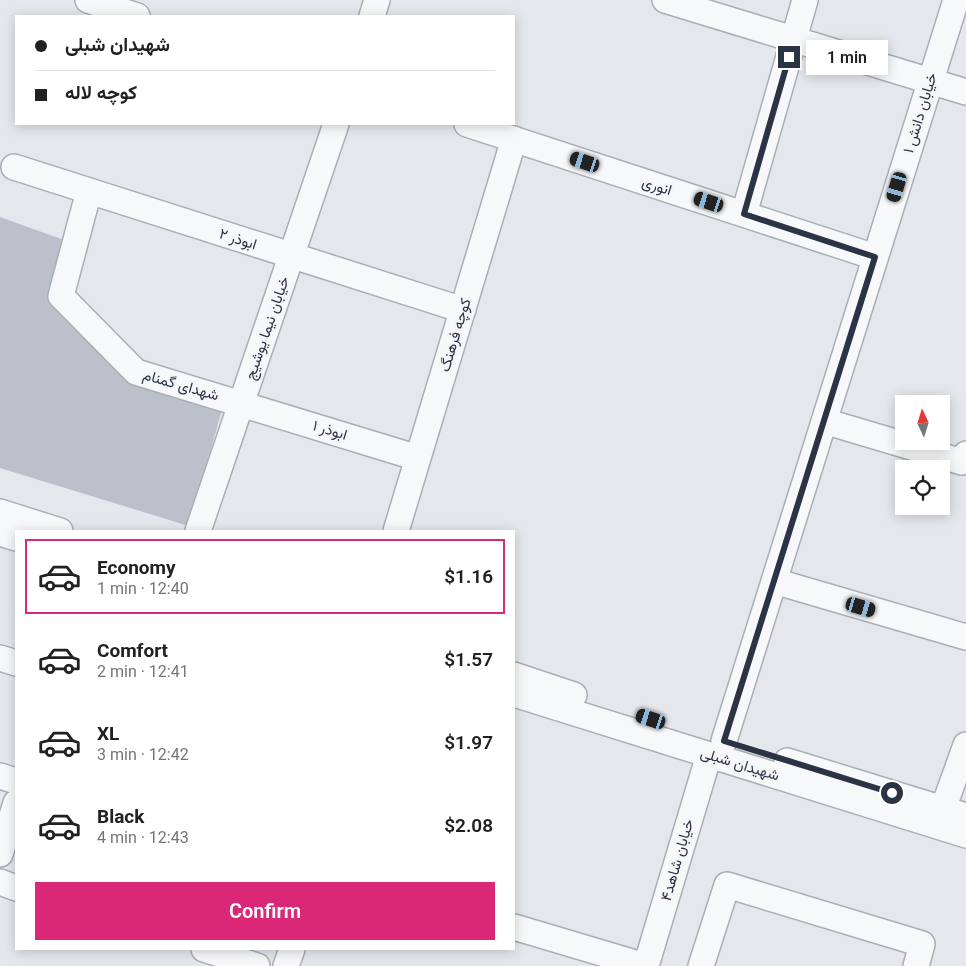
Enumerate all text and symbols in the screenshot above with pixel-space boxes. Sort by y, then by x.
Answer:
text: شهیدان شبلی [65,33,170,56]
callout: 1 min [806,40,889,74]
route end [778,46,800,68]
text: 1 min [827,48,867,67]
street label: خیابان دانش ۱ [899,71,942,156]
text: کوچه لاله [65,81,137,104]
car [568,150,601,174]
car [885,170,908,204]
street label: انوری [640,173,674,200]
car [692,190,725,214]
street label: ابوذر ۲ [217,224,259,254]
street label: خیابان نیما یوشیج [241,274,295,383]
street label: کوچه فرهنگ [435,296,476,374]
street label: شهدای گمنام [141,366,221,405]
north arrow [895,395,950,450]
map controls [895,395,950,515]
street label: ابوذر ۱ [311,416,349,444]
button: locate [895,460,950,515]
icon: car [37,554,82,599]
text: Economy [97,556,176,579]
text: $1.16 [444,565,493,588]
text: 1 min · 12:40 [97,579,189,598]
car [844,596,877,618]
icon: car [37,637,82,682]
text: Comfort [97,639,168,662]
text: $1.57 [444,648,493,671]
text: 2 min · 12:41 [97,662,189,681]
car [634,707,667,731]
icon: car [37,720,82,765]
text: XL [97,722,119,745]
text: $1.97 [444,731,493,754]
street label: شهیدان شبلی [698,743,782,786]
text: 3 min · 12:42 [97,745,189,764]
route start [881,782,903,804]
icon: car [37,803,82,848]
text: Black [97,805,144,828]
text: $2.08 [444,814,493,837]
street label: خیابان شاهد۴ [657,817,697,903]
text: 4 min · 12:43 [97,828,189,847]
button: Confirm [35,882,495,940]

